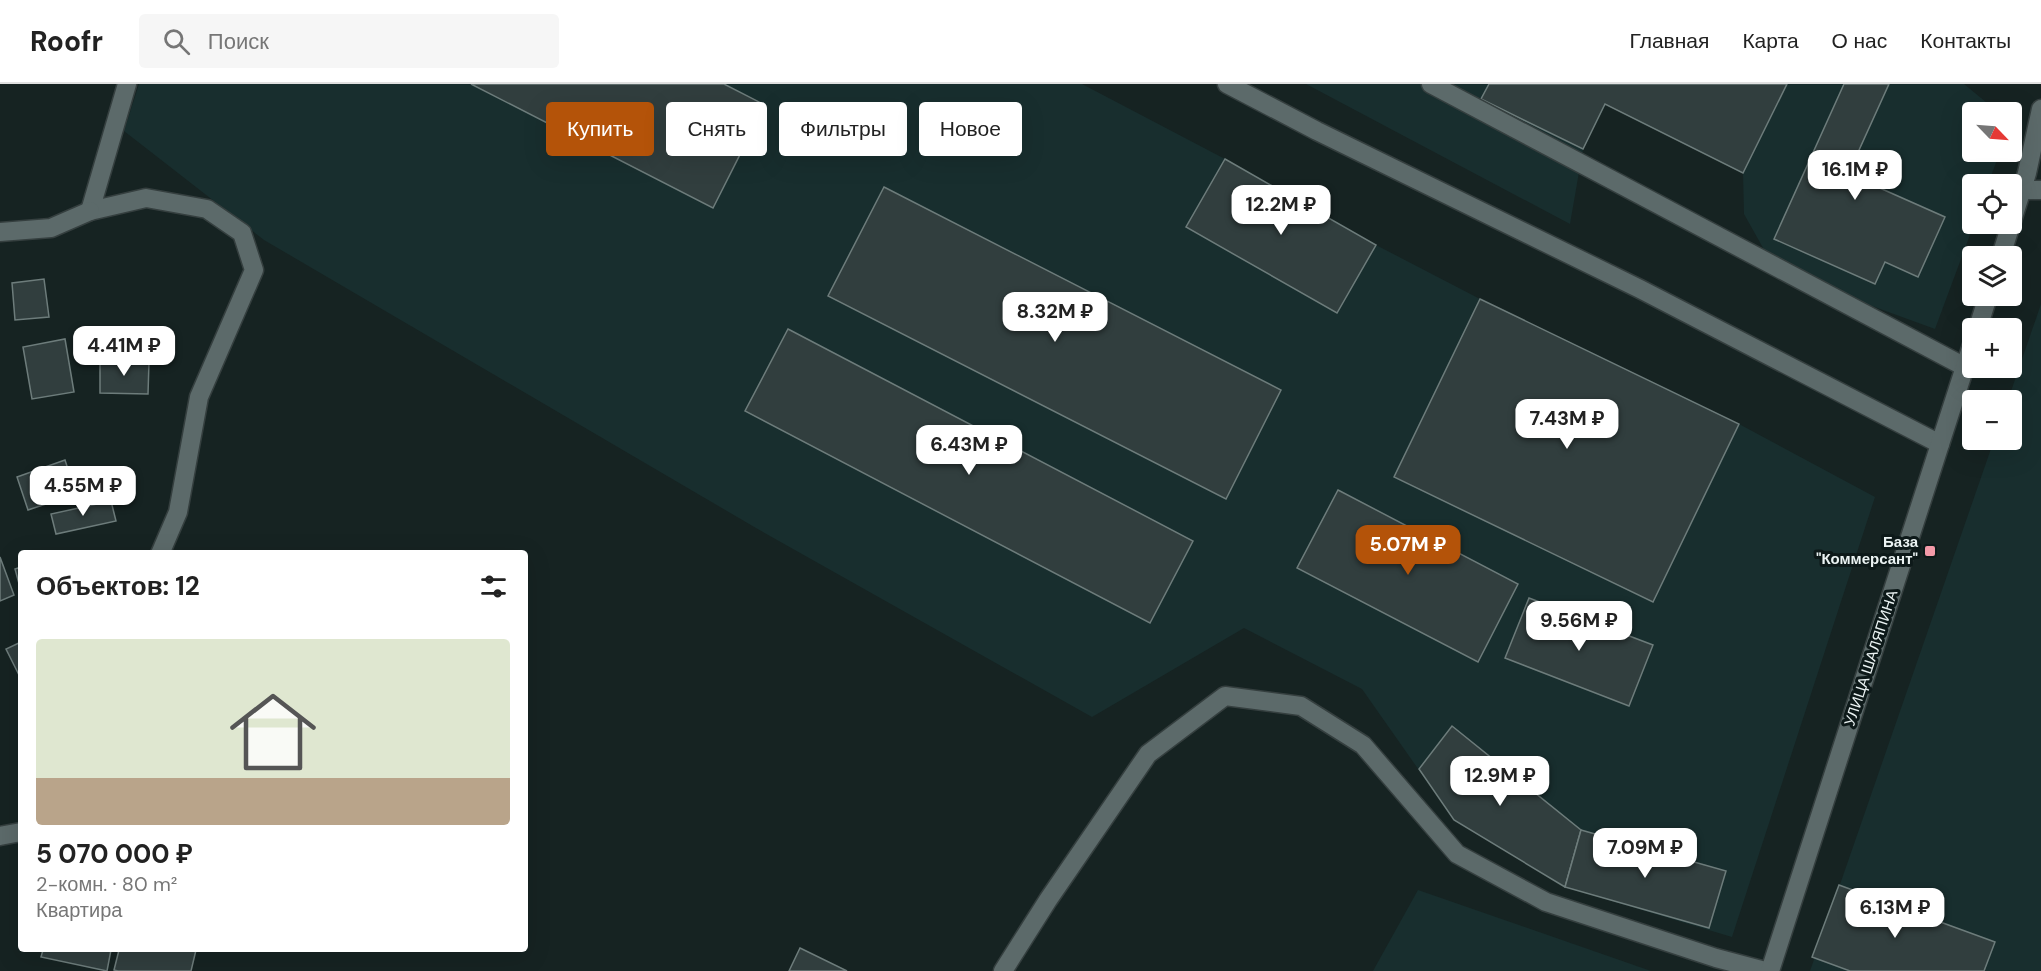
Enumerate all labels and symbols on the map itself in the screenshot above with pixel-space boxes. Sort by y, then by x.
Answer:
north arrow [1962,102,2022,162]
pin: 16.1M ₽ [1800,150,1910,201]
pin: 12.2M ₽ [1226,185,1336,236]
pin: 8.32M ₽ [1000,292,1110,343]
pin: 4.41M ₽ [69,326,179,377]
pin: 7.43M ₽ [1512,399,1622,450]
pin: 6.43M ₽ [914,425,1024,476]
pin: 4.55M ₽ [28,466,138,517]
pin: 5.07M ₽ [1353,525,1463,576]
place label: База "Коммерсант" [1816,532,1919,569]
marker: База "Коммерсант" [1923,544,1937,558]
street label: УЛИЦА ШАЛЯПИНА [1840,587,1902,729]
pin: 9.56M ₽ [1524,601,1634,652]
pin: 12.9M ₽ [1445,756,1555,807]
pin: 7.09M ₽ [1590,828,1700,879]
pin: 6.13M ₽ [1840,888,1950,939]

